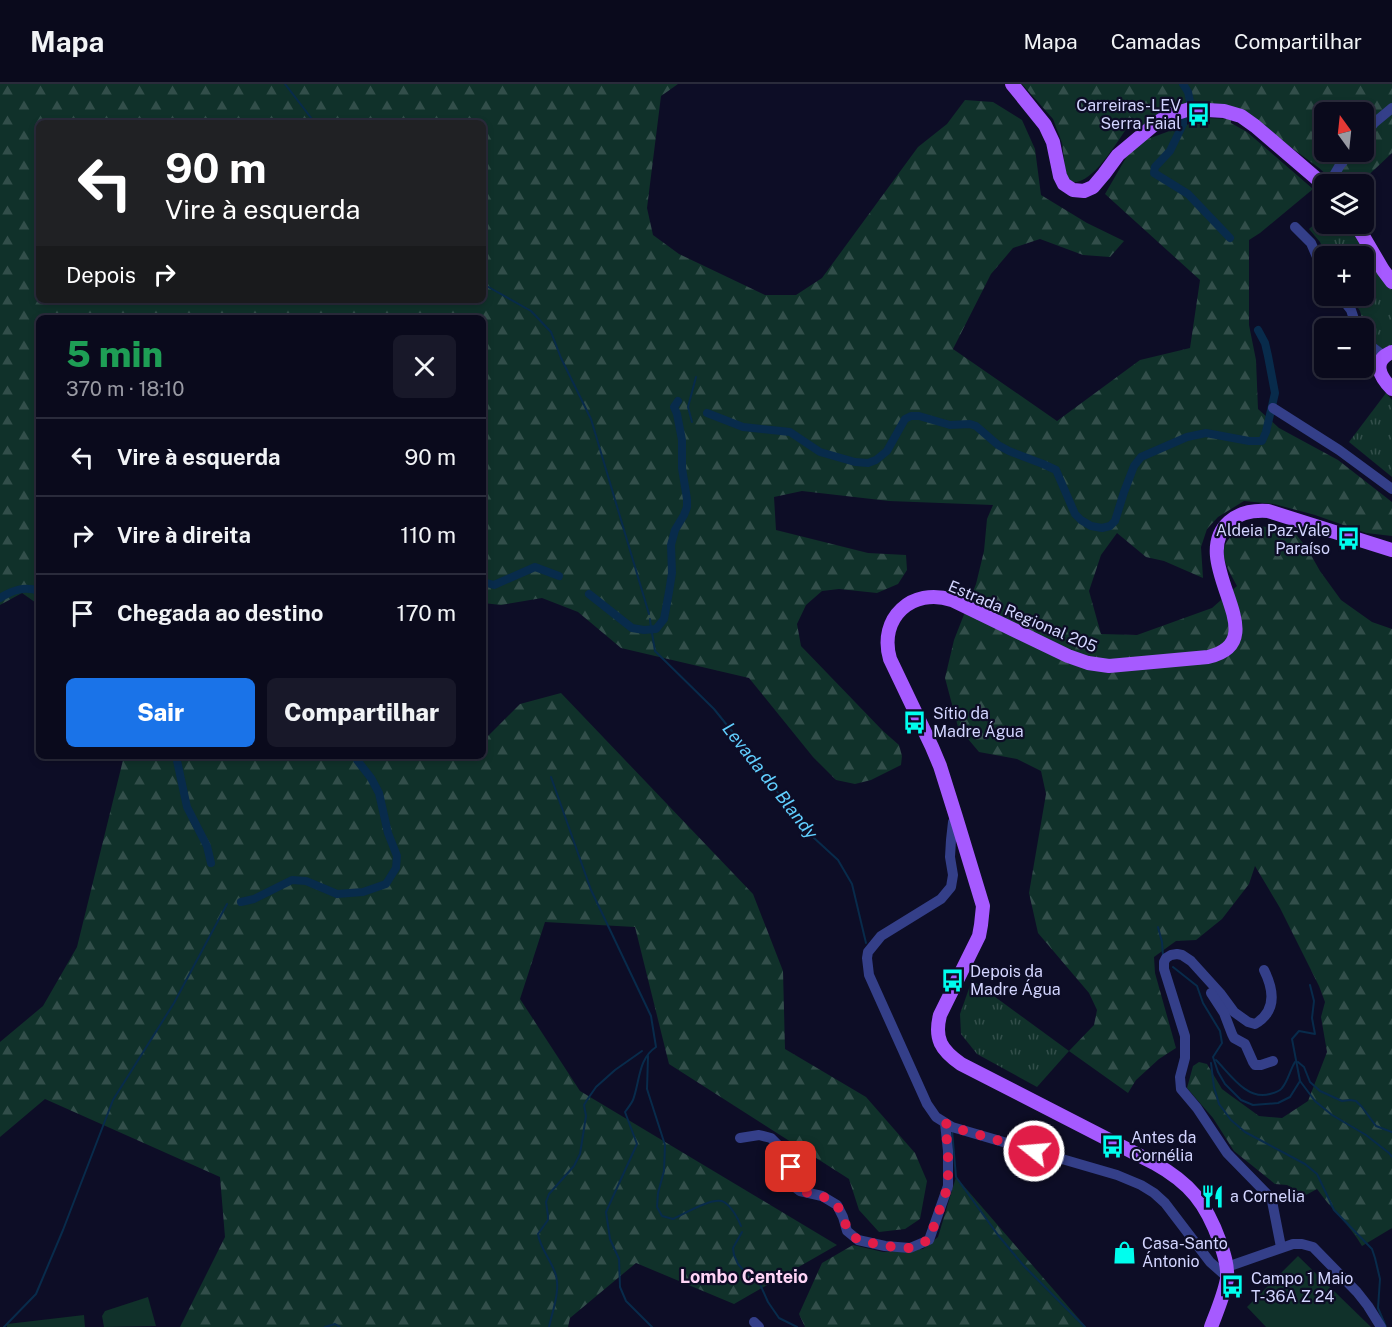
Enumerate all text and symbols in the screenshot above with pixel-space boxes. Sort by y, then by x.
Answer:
text: Mapa [30,25,104,58]
text: Mapa [1024,29,1078,54]
text: Camadas [1111,29,1201,54]
text: Compartilhar [1234,29,1362,54]
place label: Carreiras-LEV Serra Faial [1076,96,1181,133]
bus stop icon: Carreiras-LEV Serra Faial [1186,101,1212,127]
north arrow [1314,102,1374,162]
map controls [1314,102,1374,378]
text: 90 m [165,143,267,192]
icon: left [66,144,144,222]
button: layers [1314,174,1374,234]
text: Vire à esquerda [165,193,360,225]
button: + [1314,246,1374,306]
icon: right [148,258,181,291]
text: Depois [66,262,136,288]
button: − [1314,318,1374,378]
text: 5 min [66,333,163,375]
button: close [393,335,456,398]
text: 370 m · 18:10 [66,377,184,401]
icon: left [66,441,99,474]
text: Vire à esquerda [117,444,281,470]
text: 90 m [405,444,456,470]
icon: right [66,519,99,552]
place label: Aldeia Paz-Vale Paraíso [1216,521,1330,558]
text: Vire à direita [117,522,251,548]
text: 110 m [400,522,456,548]
bus stop icon: Aldeia Paz-Vale Paraíso [1335,526,1361,552]
street label: Estrada Regional 205 [945,576,1100,656]
icon: arrive [66,597,99,630]
text: Chegada ao destino [117,600,323,626]
text: 170 m [396,600,456,626]
button: Sair [66,678,255,747]
button: Compartilhar [267,678,456,747]
place label: Sítio da Madre Água [933,704,1024,741]
bus stop icon: Sítio da Madre Água [902,709,928,735]
water label: Levada do Blandy [718,718,823,844]
place label: Depois da Madre Água [970,962,1061,999]
bus stop icon: Depois da Madre Água [939,967,965,993]
position arrow [1002,1119,1066,1183]
place label: Antes da Cornélia [1131,1128,1196,1165]
bus stop icon: Antes da Cornélia [1100,1133,1126,1159]
pin [765,1141,816,1192]
icon: arrive [774,1150,807,1183]
restaurant icon: a Cornelia [1199,1183,1225,1209]
place label: a Cornelia [1230,1187,1305,1206]
place label: Casa-Santo Ántonio [1142,1234,1228,1271]
shop icon: Casa-Santo Ántonio [1111,1239,1137,1265]
district label: Lombo Centeio [680,1266,808,1287]
place label: Campo 1 Maio T-36A Z 24 [1251,1269,1353,1306]
bus stop icon: Campo 1 Maio T-36A Z 24 [1220,1274,1246,1300]

